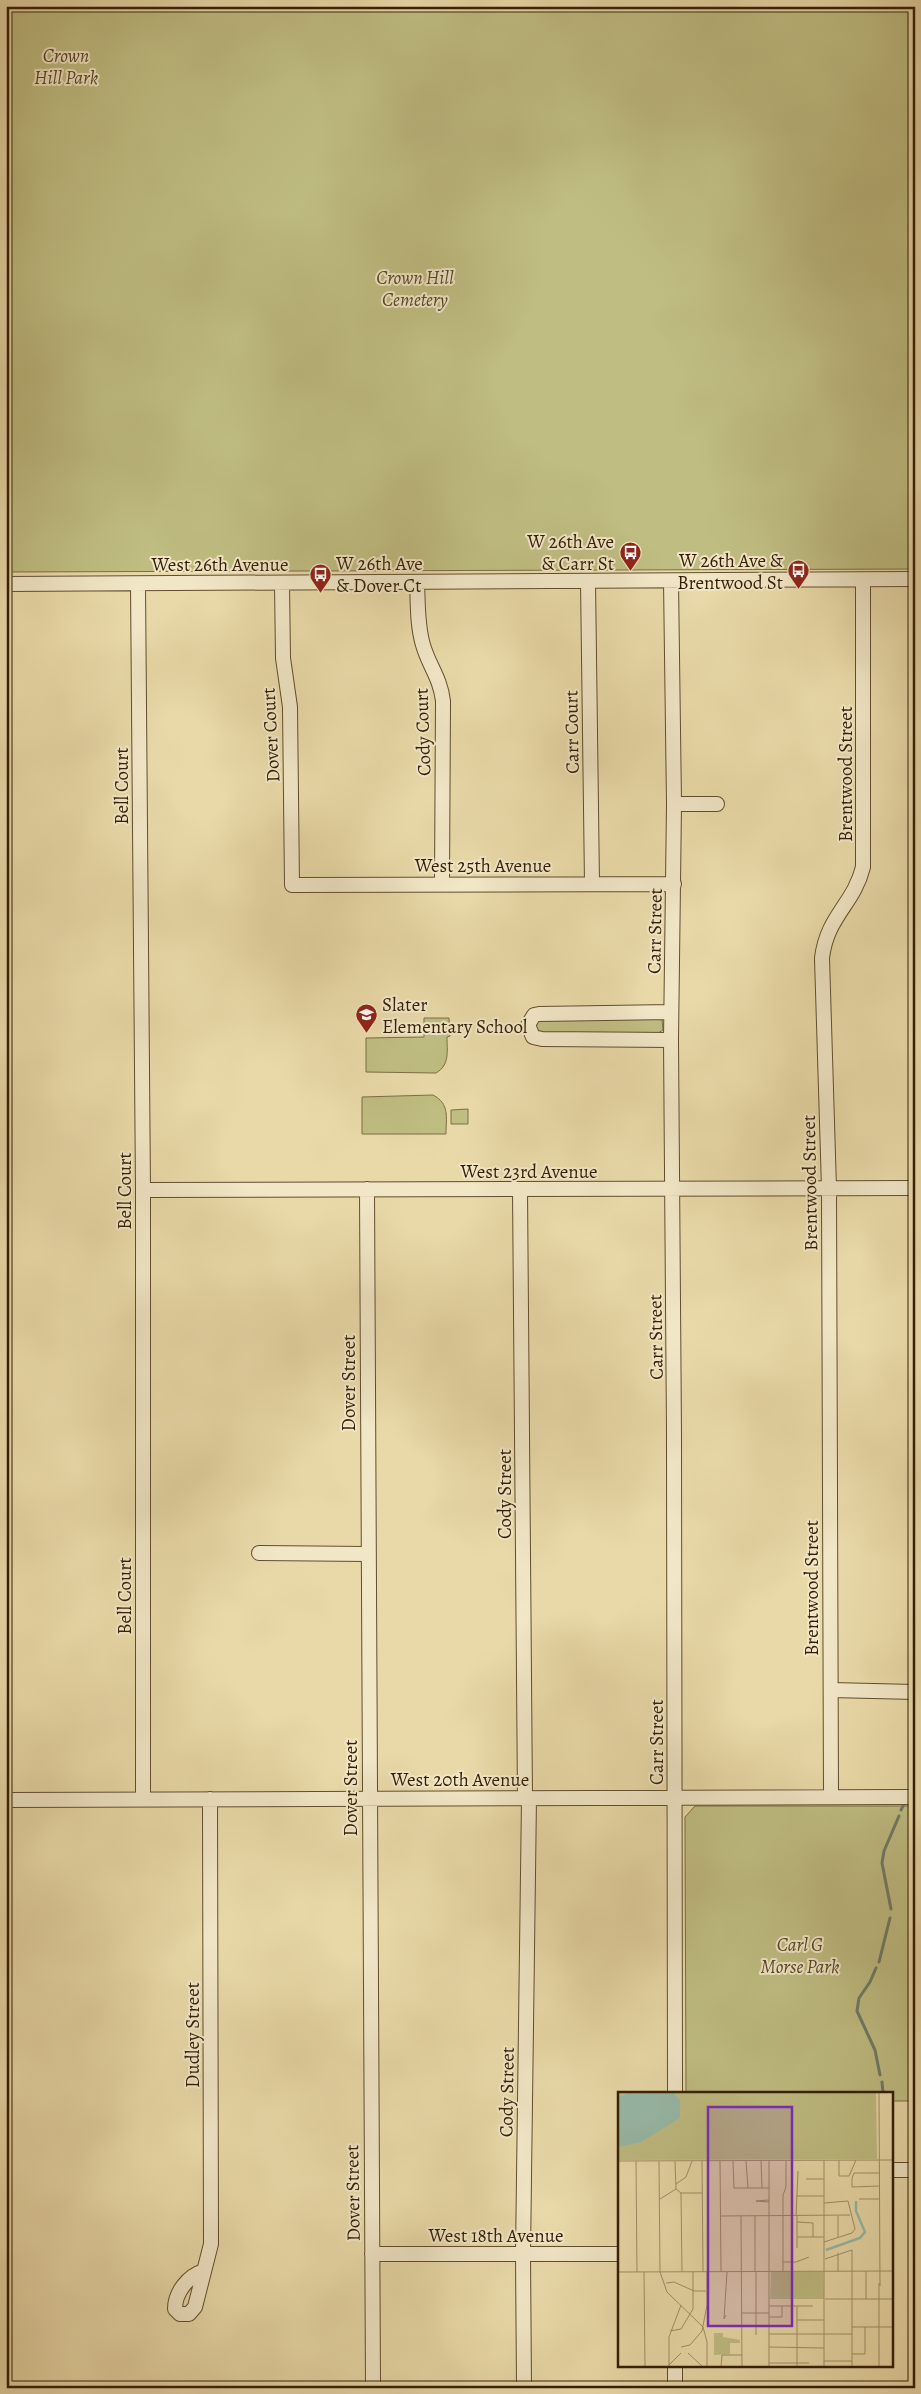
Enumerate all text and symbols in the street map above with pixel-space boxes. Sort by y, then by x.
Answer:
park label: Crown Hill Park [34,43,98,91]
park label: Crown Hill Cemetery [376,265,454,313]
place label: W 26th Ave & Carr St [526,529,614,577]
bus stop icon: W 26th Ave & Carr St [618,540,642,571]
place label: W 26th Ave & Brentwood St [677,548,784,596]
place label: W 26th Ave & Dover Ct [335,551,423,599]
street label: West 26th Avenue [150,552,289,578]
bus stop icon: W 26th Ave & Brentwood St [787,559,811,590]
bus stop icon: W 26th Ave & Dover Ct [308,562,332,593]
street label: Dover Court [256,687,286,783]
street label: Cody Court [408,687,438,777]
street label: Carr Court [558,690,586,774]
street label: Brentwood Street [833,706,859,842]
street label: Bell Court [109,747,135,825]
street label: West 25th Avenue [414,853,551,879]
street label: Carr Street [641,888,669,974]
place label: Slater Elementary School [382,992,528,1040]
school or university icon: Slater Elementary School [354,1003,378,1034]
street label: Brentwood Street [796,1115,824,1251]
street label: Bell Court [112,1152,138,1230]
street label: West 23rd Avenue [459,1159,598,1185]
street label: Carr Street [642,1294,670,1380]
street label: Dover Street [336,1335,362,1431]
street label: Cody Street [492,1449,518,1539]
street label: Brentwood Street [799,1520,825,1656]
street label: Bell Court [112,1557,138,1635]
street label: Carr Street [644,1699,670,1785]
street label: Dover Street [338,1740,364,1836]
street label: West 20th Avenue [390,1767,529,1793]
park label: Carl G Morse Park [761,1932,839,1980]
street label: Dudley Street [180,1982,206,2088]
street label: Cody Street [493,2047,521,2137]
inset map [618,2092,894,2366]
street label: Dover Street [339,2144,367,2242]
street label: West 18th Avenue [428,2223,563,2249]

